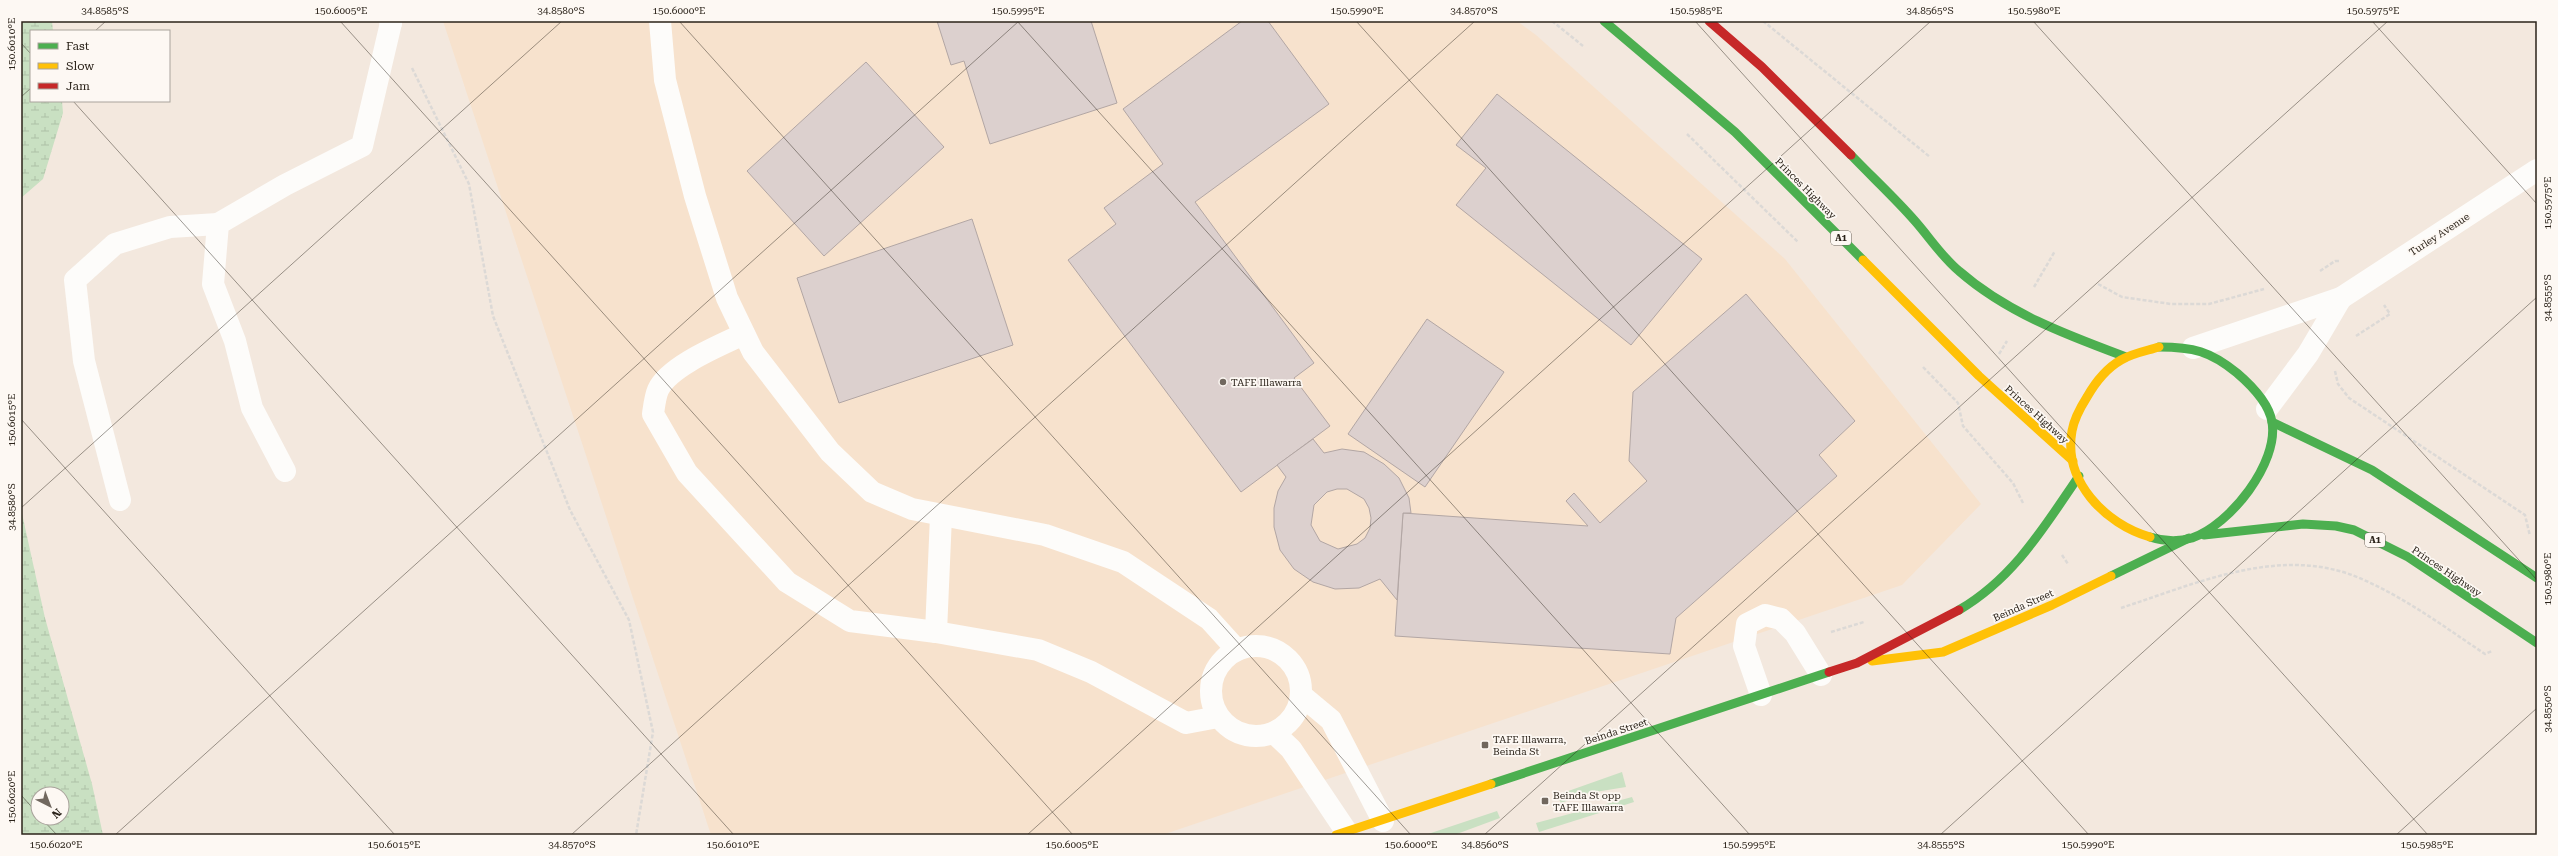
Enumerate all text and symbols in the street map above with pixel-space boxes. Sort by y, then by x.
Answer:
text: 34.8585°S [81,5,129,16]
text: 150.6005°E [314,5,368,16]
text: 34.8580°S [537,5,585,16]
text: 150.6000°E [652,5,706,16]
text: 150.5995°E [991,5,1045,16]
text: 150.5990°E [1330,5,1384,16]
text: 34.8570°S [1450,5,1498,16]
text: 150.5985°E [1669,5,1723,16]
text: 34.8565°S [1906,5,1954,16]
text: 150.5980°E [2007,5,2061,16]
text: 150.5975°E [2346,5,2400,16]
text: 150.6010°E [6,17,17,71]
legend [30,30,170,102]
text: Fast [66,39,90,53]
text: Slow [66,59,94,73]
text: Jam [66,79,90,93]
street label: Princes Highway [1773,156,1838,221]
text: 150.5975°E [2542,176,2553,230]
street label: Turley Avenue [2407,211,2472,258]
road number: A1 [1831,231,1851,245]
text: 34.8555°S [2542,274,2553,322]
marker: TAFE Illawarra [1218,377,1228,387]
place label: TAFE Illawarra [1231,377,1302,388]
street label: Princes Highway [2003,383,2071,446]
text: 150.6015°E [6,393,17,447]
text: 34.8580°S [6,483,17,531]
road number: A1 [2365,533,2385,547]
street label: Princes Highway [2410,544,2484,599]
text: 150.5980°E [2542,552,2553,606]
street label: Beinda Street [1991,587,2055,624]
text: 34.8550°S [2542,685,2553,733]
street label: Beinda Street [1584,716,1649,747]
place label: TAFE Illawarra, Beinda St [1493,734,1567,757]
marker: TAFE Illawarra, Beinda St [1480,740,1490,750]
text: 150.6020°E [6,770,17,824]
north arrow [30,786,70,826]
place label: Beinda St opp TAFE Illawarra [1553,790,1624,813]
marker: Beinda St opp TAFE Illawarra [1540,796,1550,806]
text: N [48,805,64,821]
text: 150.6020°E [29,839,83,850]
text: 150.6015°E [367,839,421,850]
text: 34.8570°S [548,839,596,850]
text: 150.6010°E [706,839,760,850]
text: 150.6005°E [1045,839,1099,850]
text: 150.6000°E [1384,839,1438,850]
text: 34.8560°S [1461,839,1509,850]
text: 150.5995°E [1722,839,1776,850]
text: 34.8555°S [1917,839,1965,850]
text: 150.5990°E [2061,839,2115,850]
text: 150.5985°E [2400,839,2454,850]

